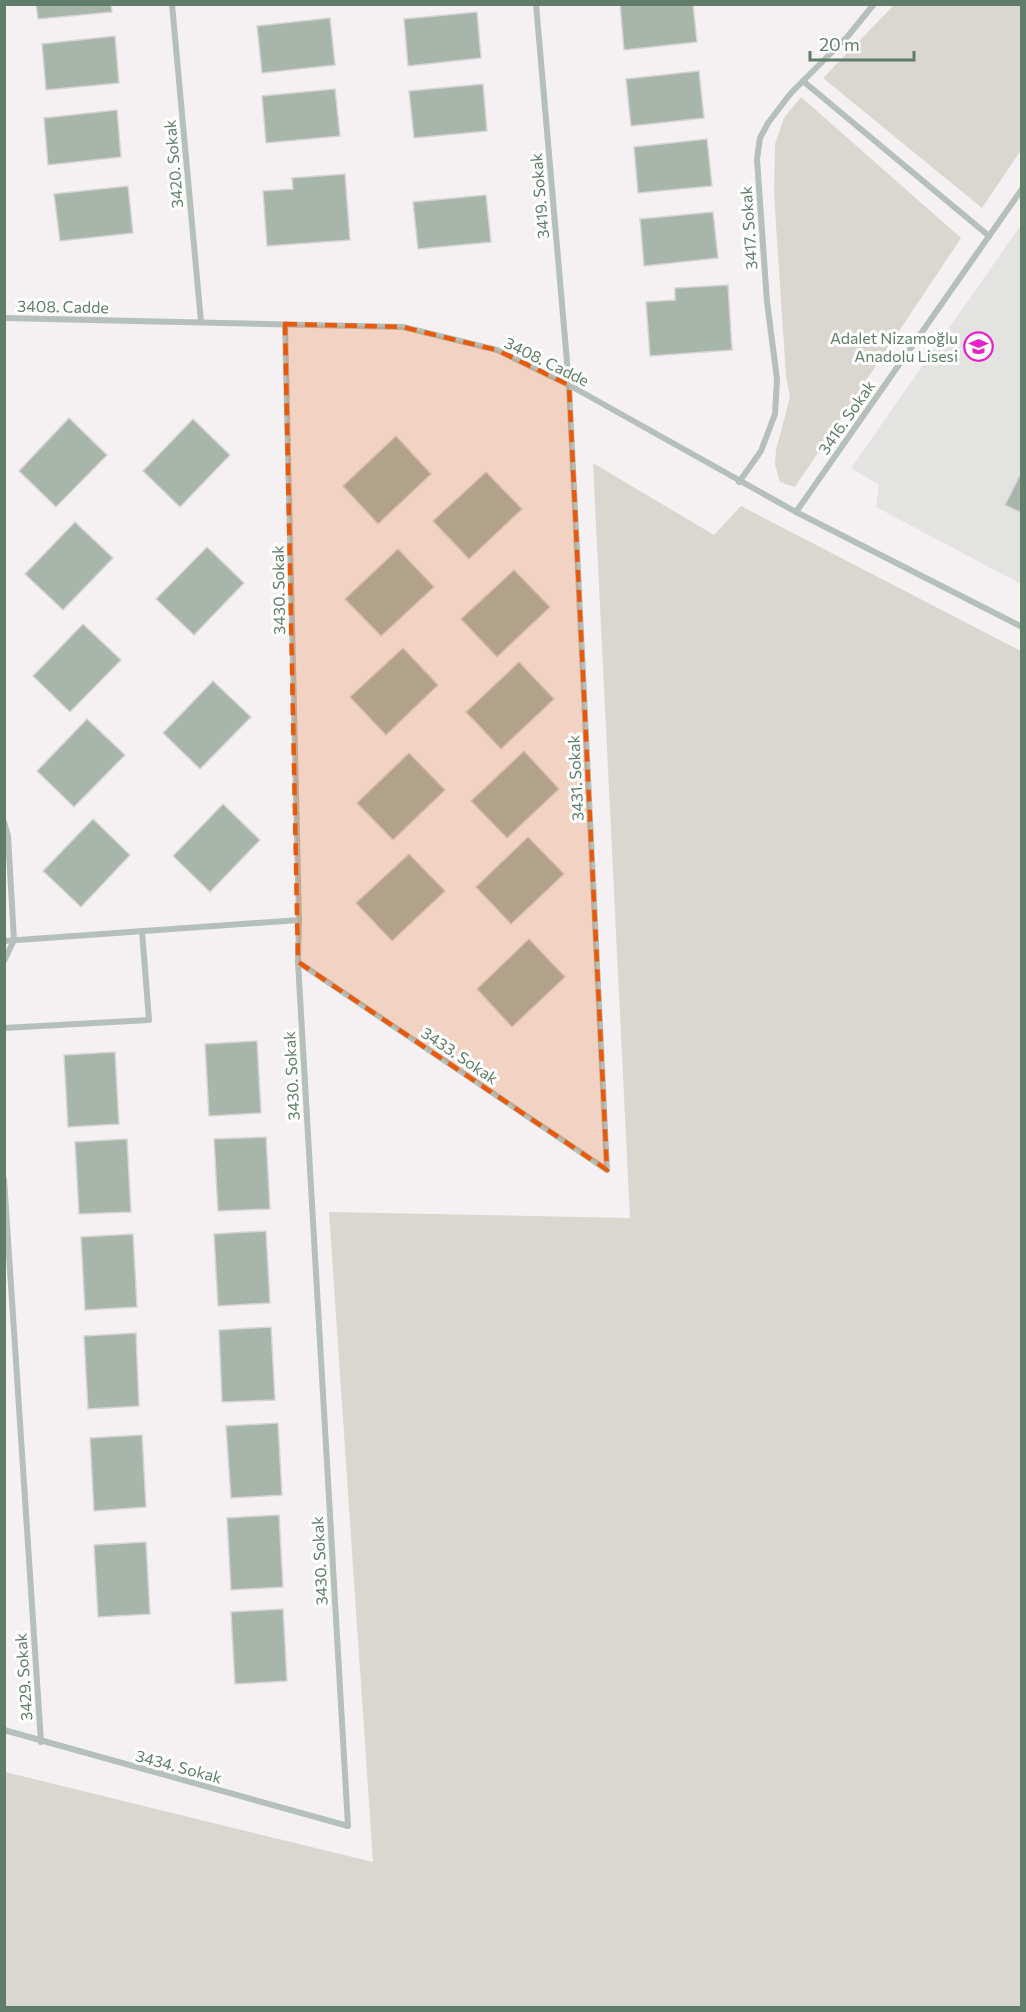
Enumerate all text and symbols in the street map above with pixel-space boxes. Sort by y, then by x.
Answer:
scale bar [810,24,914,62]
text: 20 m [819,33,860,55]
street label: 3420. Sokak [160,119,186,209]
street label: 3419. Sokak [526,152,552,240]
street label: 3417. Sokak [736,185,760,271]
street label: 3408. Cadde [17,296,109,316]
place label: Adalet Nizamoğlu Anadolu Lisesi [830,328,958,365]
school or university icon: Adalet Nizamoğlu Anadolu Lisesi [963,330,995,362]
street label: 3408. Cadde [502,332,592,390]
street label: 3416. Sokak [814,376,879,458]
street label: 3430. Sokak [268,545,288,635]
street label: 3431. Sokak [563,734,587,822]
street label: 3433. Sokak [418,1022,502,1088]
street label: 3430. Sokak [279,1030,303,1121]
street label: 3430. Sokak [307,1515,331,1606]
street label: 3429. Sokak [10,1632,36,1722]
street label: 3434. Sokak [134,1745,225,1787]

